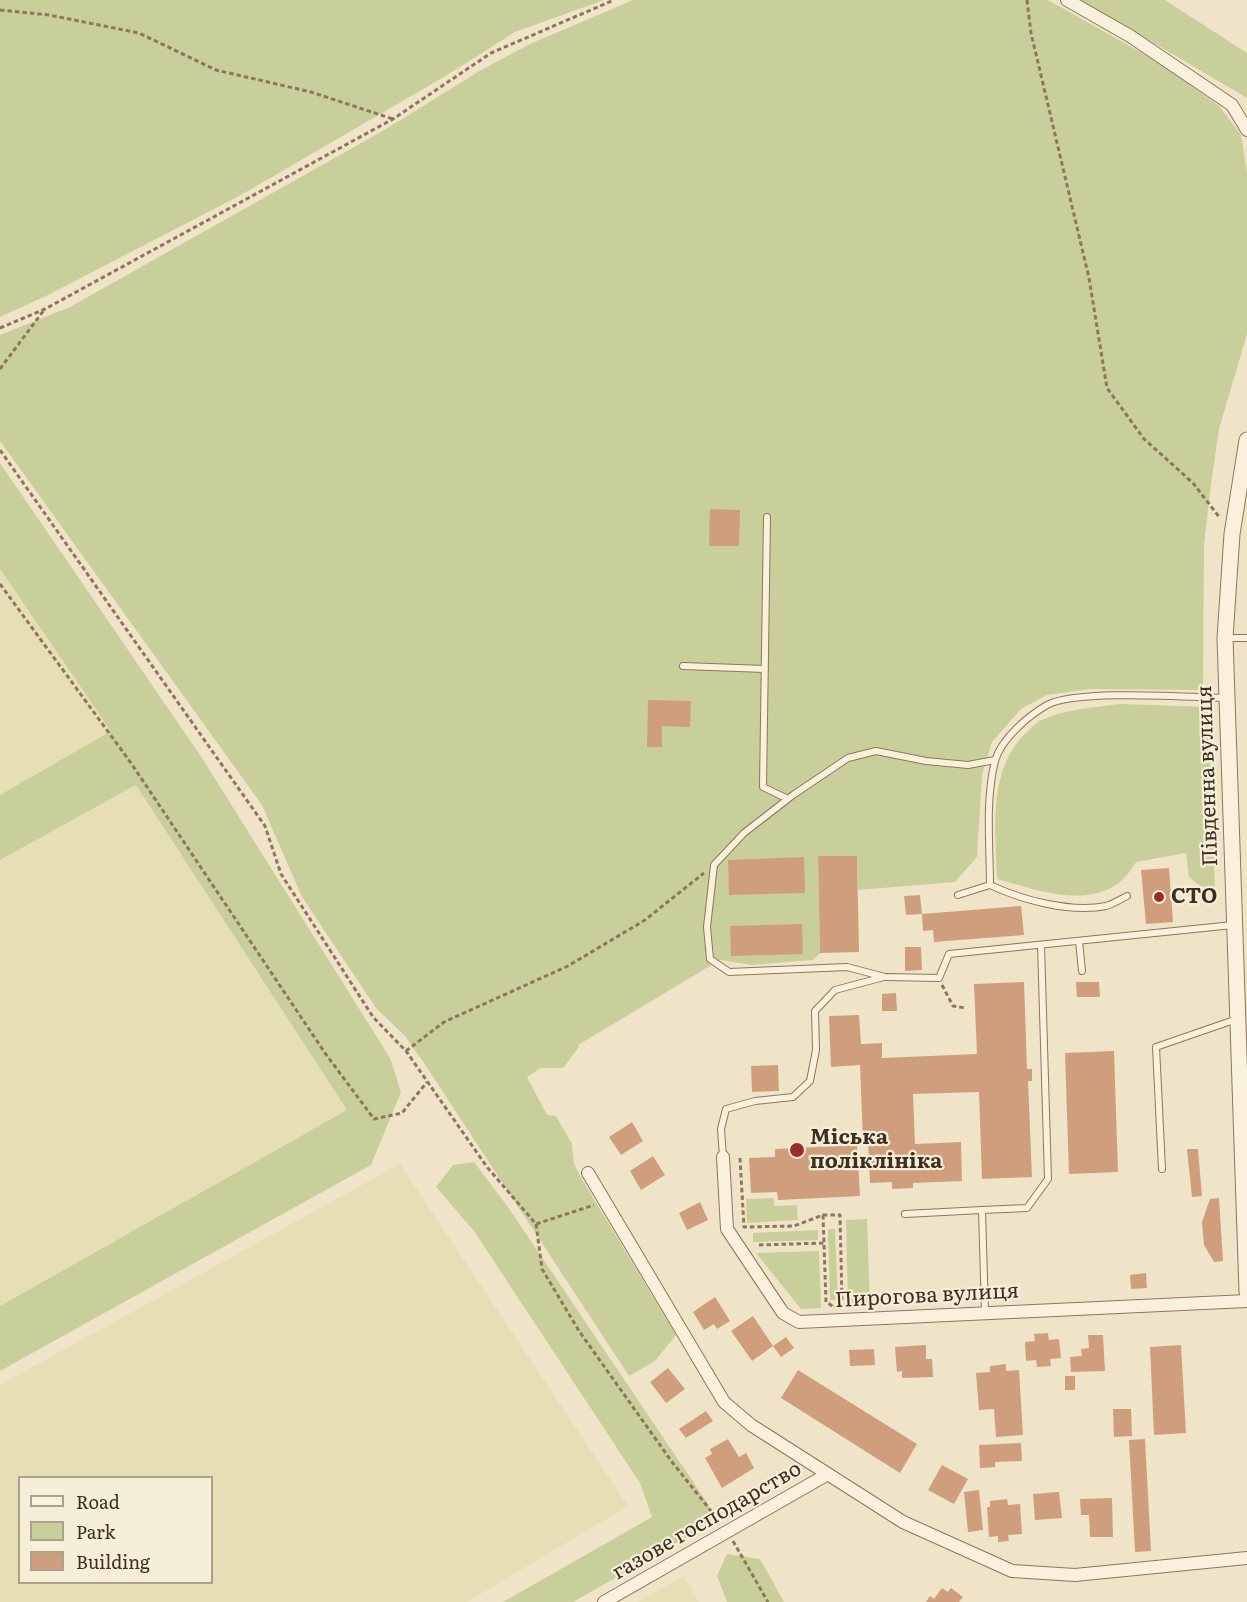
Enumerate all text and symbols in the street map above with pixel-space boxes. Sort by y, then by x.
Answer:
street label: Південна вулиця [1192,685,1224,867]
place label: СТО [1171,884,1217,910]
marker: СТО [1152,890,1166,904]
place label: Міська поліклініка [810,1125,942,1175]
marker: Міська поліклініка [788,1141,806,1159]
street label: Пирогова вулиця [834,1279,1020,1313]
street label: газове господарство [608,1456,806,1586]
legend [18,1476,213,1584]
text: Road [76,1488,120,1515]
text: Park [76,1518,115,1545]
text: Building [76,1548,150,1575]

